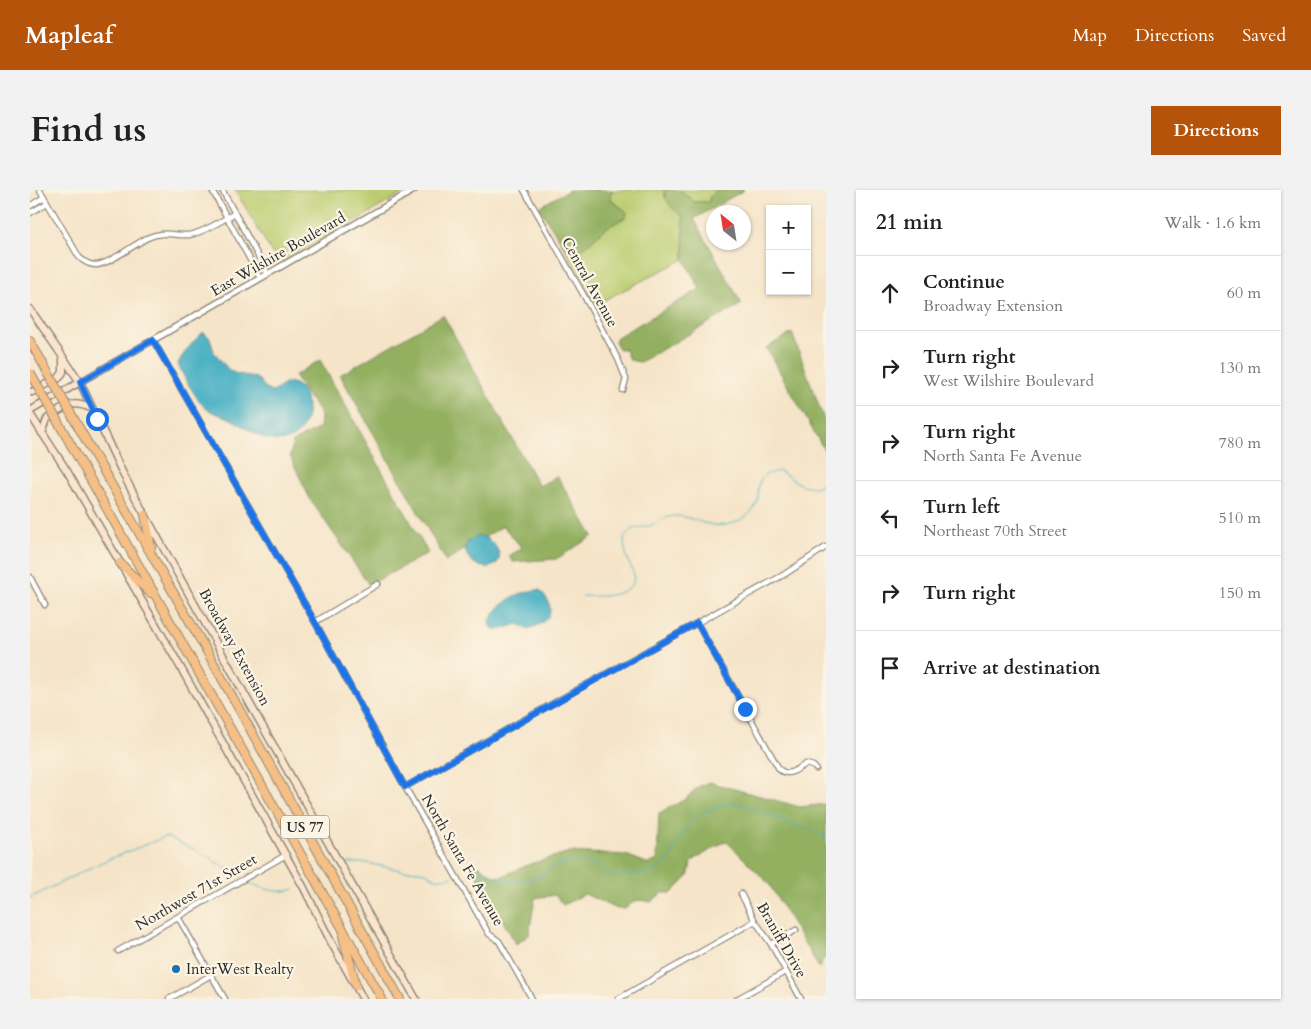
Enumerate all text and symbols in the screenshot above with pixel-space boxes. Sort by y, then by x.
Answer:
text: Mapleaf [25,19,113,52]
text: Map [1073,23,1107,48]
text: Directions [1135,23,1214,48]
text: Saved [1242,23,1286,48]
text: Find us [30,106,146,154]
button: Directions [1151,106,1281,155]
north arrow [706,205,751,250]
map controls [766,205,811,295]
button: + [766,205,811,250]
street label: East Wilshire Boulevard [207,207,349,301]
text: 21 min [876,208,943,237]
text: Walk · 1.6 km [1164,212,1261,234]
street label: Central Avenue [557,233,623,331]
button: − [766,250,811,295]
text: Continue [923,269,1005,295]
icon: ahead [876,279,904,307]
text: 60 m [1227,282,1261,304]
text: Broadway Extension [923,295,1063,317]
text: Turn right [923,344,1015,370]
icon: right [876,354,904,382]
text: 130 m [1219,357,1261,379]
text: West Wilshire Boulevard [923,370,1094,392]
route start [86,408,109,431]
text: Turn right [923,419,1015,445]
icon: right [876,429,904,457]
text: 780 m [1219,432,1261,454]
text: North Santa Fe Avenue [923,445,1082,467]
text: Turn left [923,494,1000,520]
icon: left [876,504,904,532]
text: 510 m [1219,507,1261,529]
text: Northeast 70th Street [923,520,1067,542]
icon: right [876,579,904,607]
text: Turn right [923,580,1015,606]
text: 150 m [1219,582,1261,604]
street label: Broadway Extension [194,585,276,710]
icon: arrive [876,654,904,682]
text: Arrive at destination [923,655,1100,681]
route end [734,698,757,721]
street label: North Santa Fe Avenue [417,790,509,930]
road number: US 77 [281,816,329,839]
street label: Northwest 71st Street [132,849,261,935]
street label: Braniff Drive [752,899,812,982]
place label: InterWest Realty [186,959,294,979]
marker: InterWest Realty [170,963,182,975]

